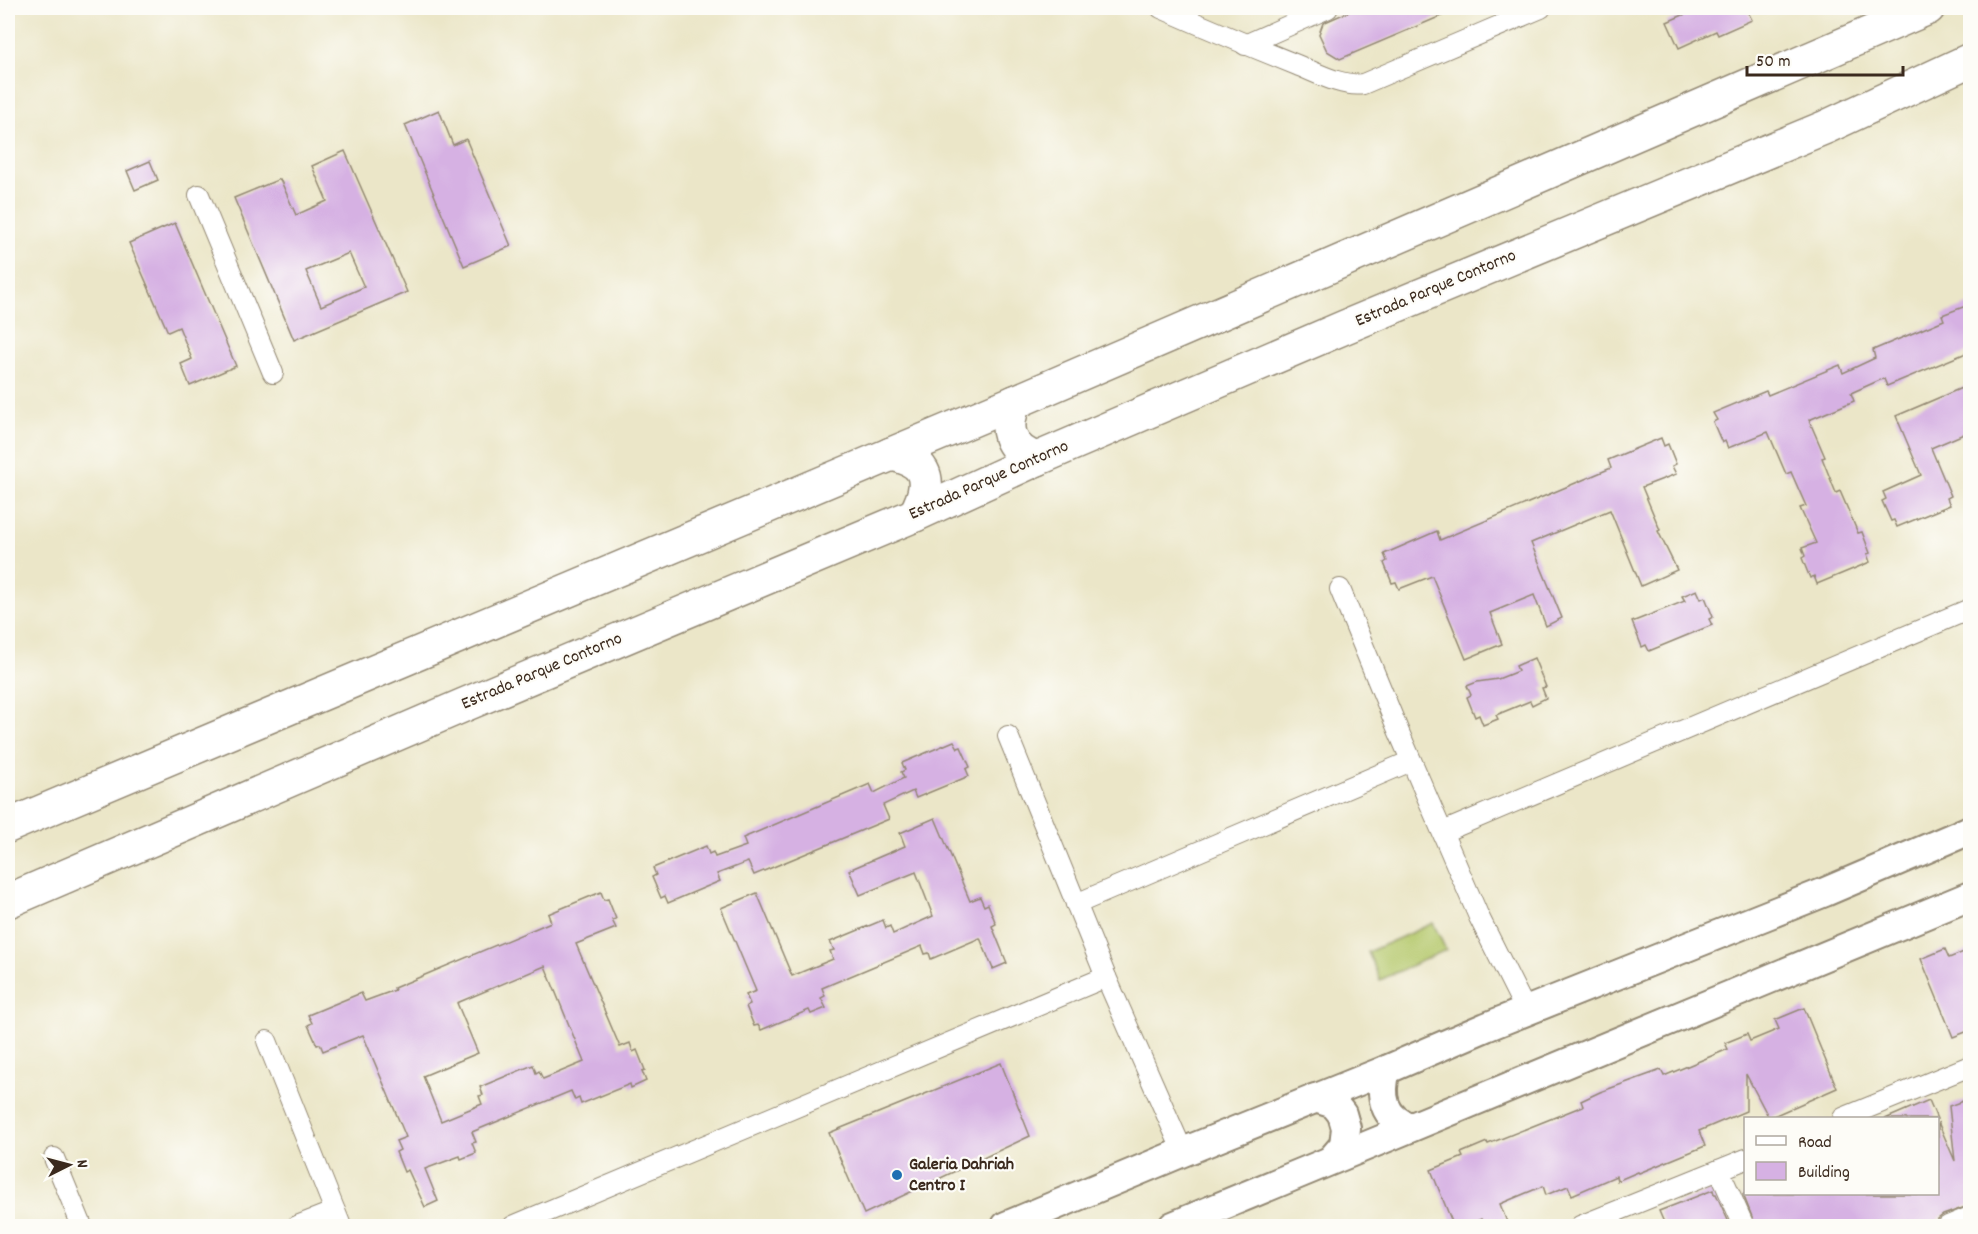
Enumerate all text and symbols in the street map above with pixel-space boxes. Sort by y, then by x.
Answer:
scale bar [1747,39,1903,77]
text: 50 m [1756,50,1791,75]
street label: Estrada Parque Contorno [1352,244,1520,334]
street label: Estrada Parque Contorno [905,434,1073,528]
street label: Estrada Parque Contorno [458,627,626,717]
legend [1744,1117,1939,1195]
text: Road [1798,1131,1832,1156]
north arrow [39,1135,99,1195]
place label: Galeria Dahriah Centro I [909,1153,1014,1199]
text: N [70,1159,93,1169]
text: Building [1798,1161,1850,1186]
marker: Galeria Dahriah Centro I [890,1168,904,1182]

